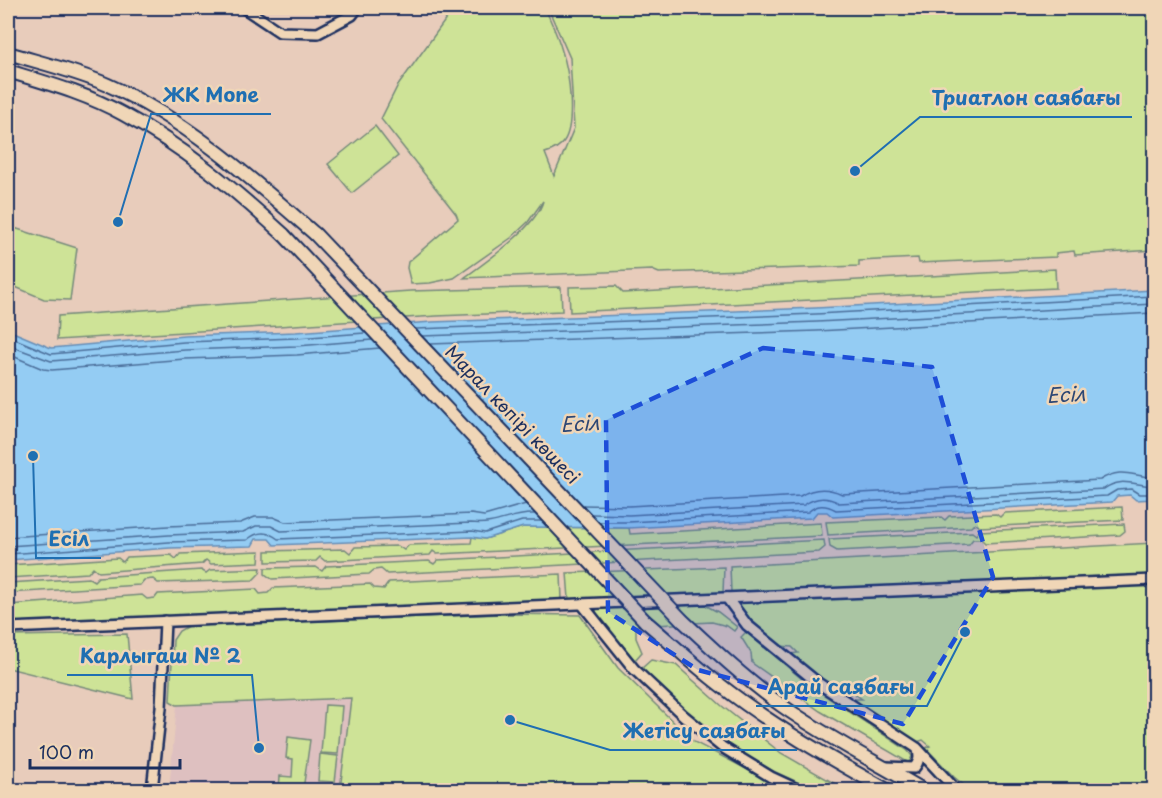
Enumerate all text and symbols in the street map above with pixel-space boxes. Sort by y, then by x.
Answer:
callout: ЖК Mone [151,76,271,114]
text: ЖК Mone [162,79,259,109]
callout: Триатлон саябағы [920,79,1132,117]
text: Триатлон саябағы [931,82,1121,112]
street label: Марал көпірі көшесі [440,338,587,489]
water label: Есіл [1046,378,1086,410]
water label: Есіл [560,407,600,439]
callout: Есіл [36,520,101,558]
text: Есіл [49,523,90,553]
callout: Карлыгаш № 2 [67,637,252,675]
text: Карлыгаш № 2 [80,640,240,670]
callout: Арай саябағы [756,668,927,706]
text: Арай саябағы [768,671,914,701]
callout: Жетісу саябағы [610,712,797,750]
text: Жетісу саябағы [623,715,785,745]
scale bar [30,732,180,770]
text: 100 m [39,738,94,765]

